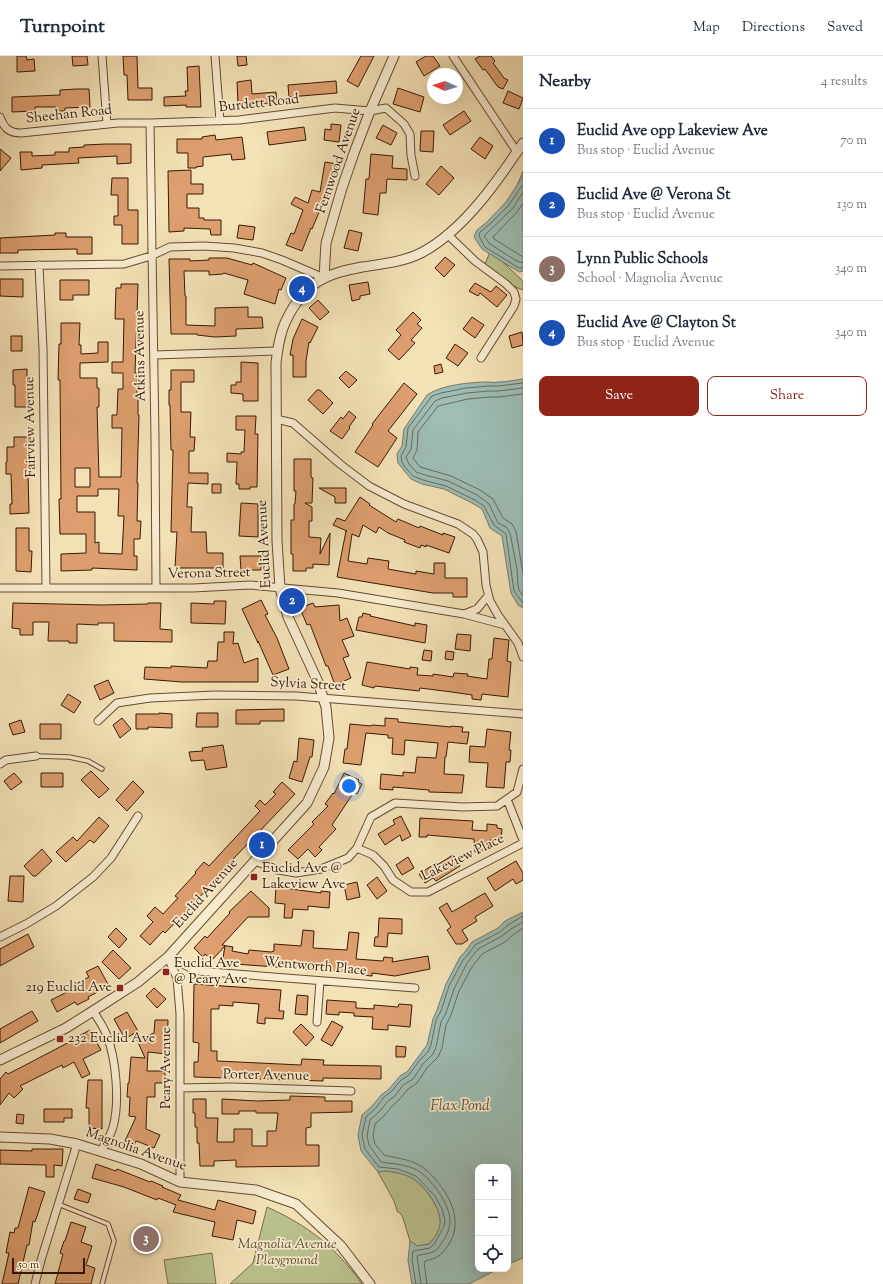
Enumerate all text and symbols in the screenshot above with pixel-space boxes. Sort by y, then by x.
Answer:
text: Turnpoint [20,14,105,41]
text: Map [693,18,720,38]
text: Directions [742,18,805,38]
text: Saved [827,18,863,38]
north arrow [427,68,463,104]
text: Nearby [539,70,591,94]
text: 4 results [821,73,867,91]
street label: Burdett Road [218,90,300,118]
street label: Sheehan Road [25,101,113,129]
street label: Fernwood Avenue [312,106,366,216]
text: Euclid Ave opp Lakeview Ave [577,121,768,142]
text: 1 [550,132,554,150]
text: 70 m [840,132,867,150]
text: Bus stop · Euclid Avenue [577,142,715,160]
text: Euclid Ave @ Verona St [577,185,730,206]
text: 2 [549,196,555,214]
text: 130 m [837,196,867,214]
text: Bus stop · Euclid Avenue [577,206,715,224]
text: Lynn Public Schools [577,249,708,270]
text: 3 [549,260,555,278]
text: 340 m [835,260,867,278]
text: School · Magnolia Avenue [577,270,723,288]
pin: 4 [289,274,315,304]
street label: Atkins Avenue [130,310,152,402]
text: Euclid Ave @ Clayton St [577,313,736,334]
text: 4 [549,324,555,342]
text: 340 m [835,324,867,342]
text: Bus stop · Euclid Avenue [577,334,715,352]
street label: Fairview Avenue [20,376,42,478]
button: Save [539,376,699,416]
button: Share [707,376,867,416]
street label: Euclid Avenue [253,499,277,589]
street label: Verona Street [167,563,251,585]
pin: 2 [279,586,305,616]
street label: Sylvia Street [270,673,347,697]
your location [339,776,359,796]
street label: Lakeview Place [418,829,508,887]
pin: 1 [249,830,275,860]
street label: Euclid Avenue [169,855,243,933]
place label: Euclid Ave @ Lakeview Ave [262,859,346,895]
marker: Euclid Ave @ Lakeview Ave [249,872,259,882]
street label: Wentworth Place [263,953,367,981]
place label: Euclid Ave @ Peary Ave [174,954,248,990]
marker: Euclid Ave @ Peary Ave [161,967,171,977]
place label: 219 Euclid Ave [26,978,112,998]
marker: 219 Euclid Ave [115,983,125,993]
street label: Peary Avenue [157,1027,177,1109]
place label: 232 Euclid Ave [68,1029,155,1049]
marker: 232 Euclid Ave [55,1034,65,1044]
street label: Porter Avenue [223,1065,309,1087]
water label: Flax Pond [430,1096,490,1117]
street label: Magnolia Avenue [83,1123,189,1177]
map controls [475,1164,511,1272]
button: + [475,1164,511,1200]
button: − [475,1200,511,1236]
pin: 3 [133,1224,159,1254]
park label: Magnolia Avenue Playground [237,1235,337,1271]
button: locate [475,1236,511,1272]
scale bar [12,1256,85,1275]
text: 50 m [18,1257,39,1273]

